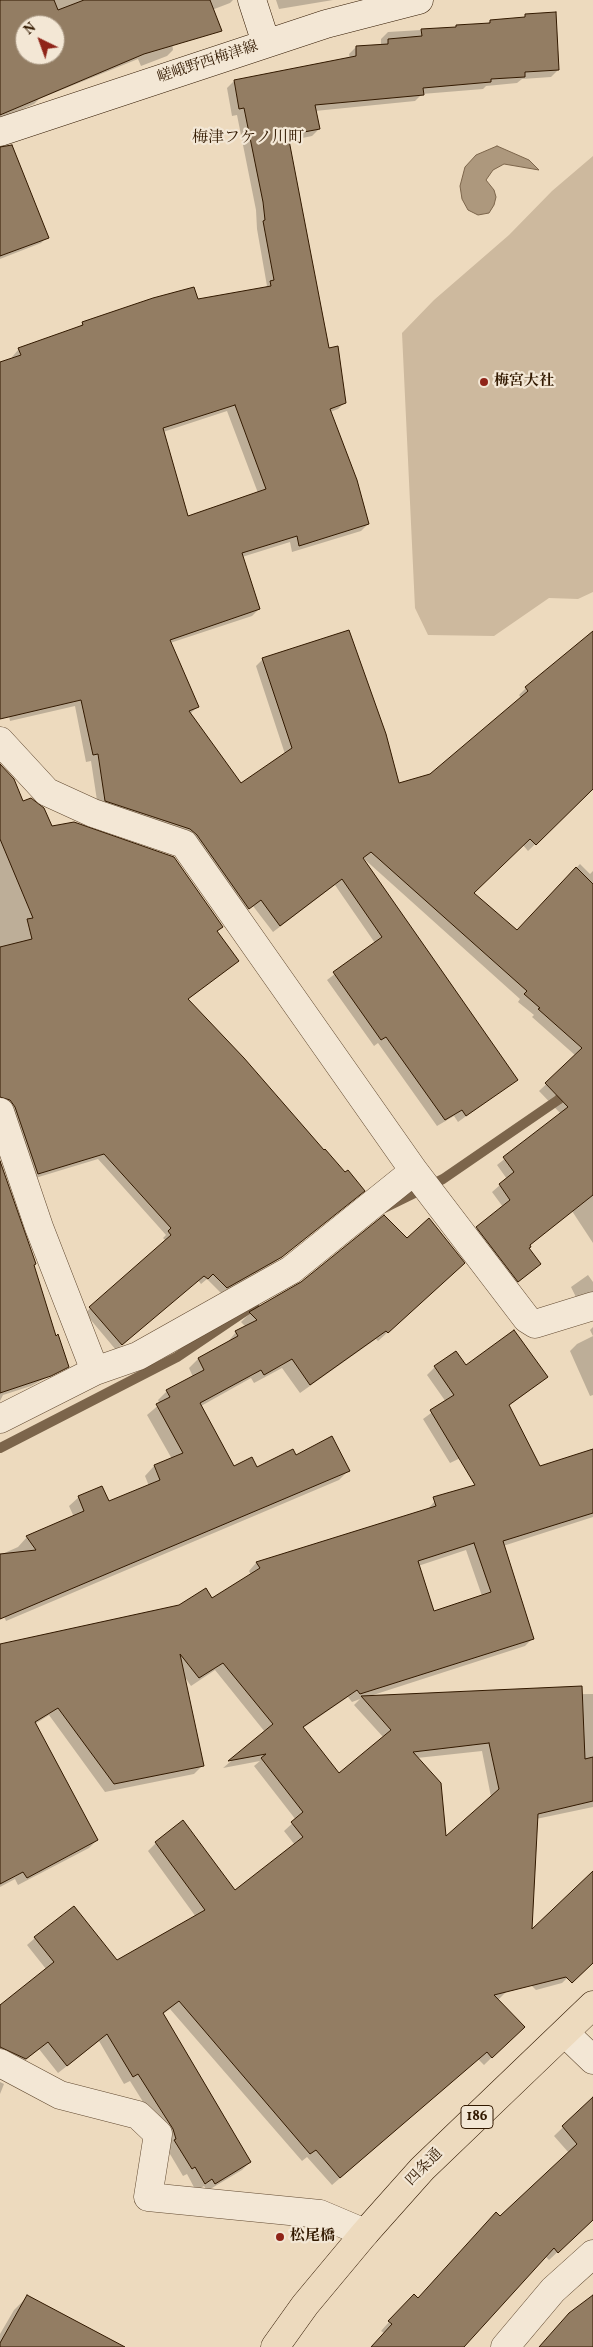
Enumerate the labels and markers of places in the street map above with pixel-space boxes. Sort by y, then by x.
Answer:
place label: 梅宮大社 [494,373,554,391]
marker: 梅宮大社 [478,376,490,388]
place label: 松尾橋 [290,2228,335,2246]
marker: 松尾橋 [274,2231,286,2243]

